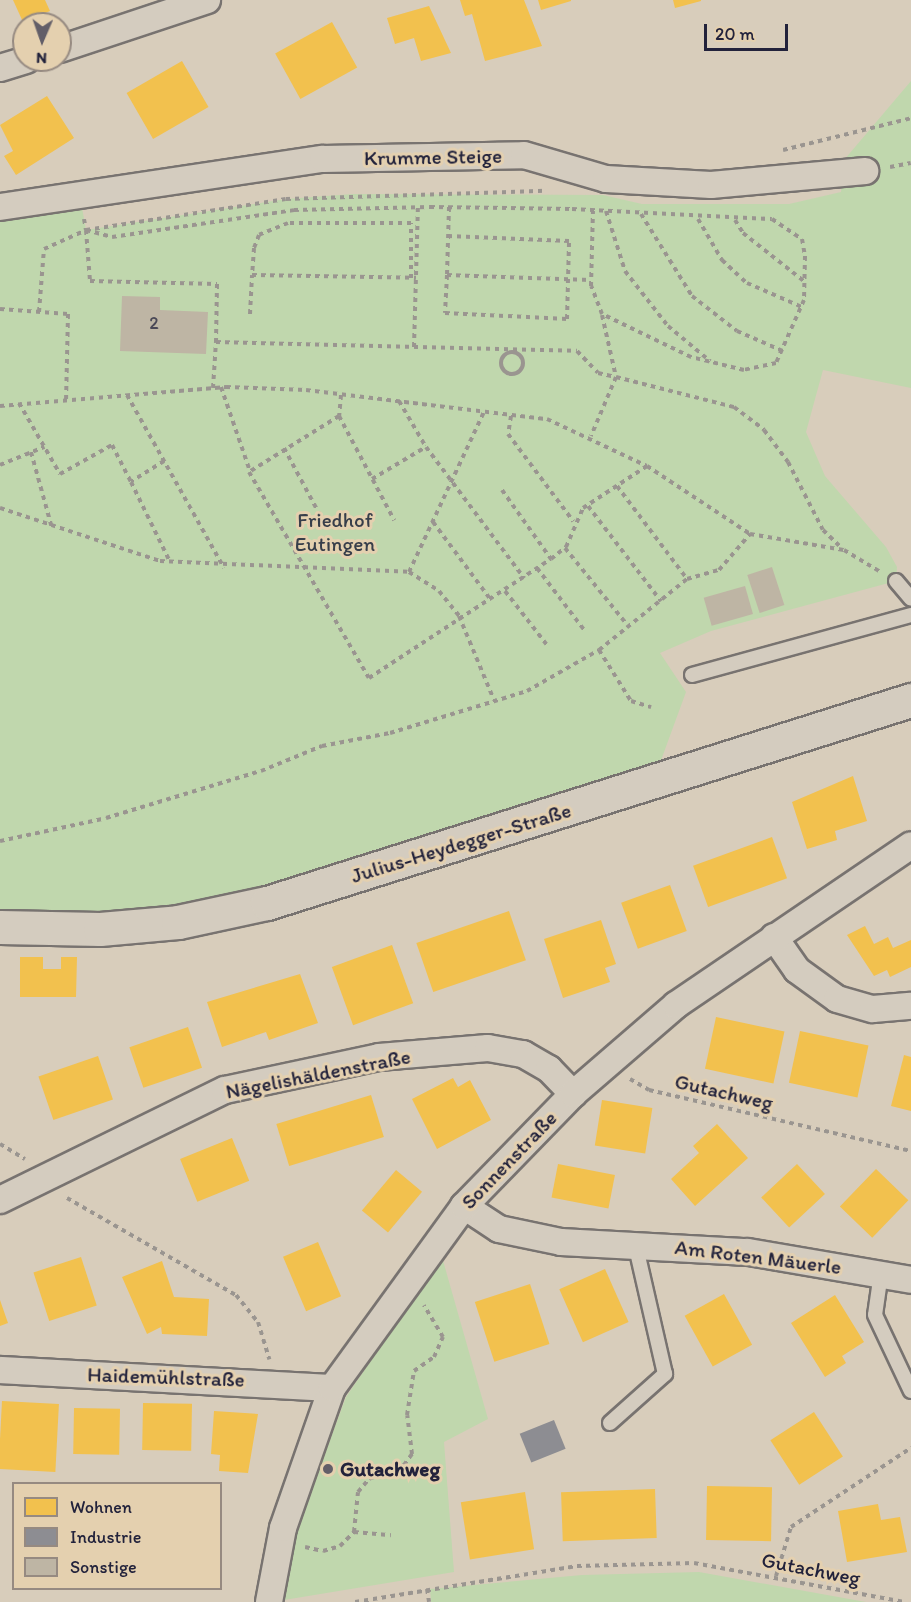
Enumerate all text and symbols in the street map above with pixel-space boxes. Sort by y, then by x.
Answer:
north arrow [12,12,72,72]
scale bar [707,12,791,50]
text: 20 m [715,23,755,45]
text: N [36,49,47,68]
street label: Krumme Steige [364,143,502,171]
house number: 2 [149,312,159,334]
park label: Friedhof Eutingen [295,507,375,557]
street label: Julius-Heydegger-Straße [348,798,574,888]
street label: Nägelishäldenstraße [224,1044,412,1104]
street label: Gutachweg [672,1068,776,1116]
street label: Sonnenstraße [456,1106,562,1214]
street label: Am Roten Mäuerle [674,1234,842,1280]
street label: Haidemühlstraße [87,1362,245,1392]
place label: Gutachweg [340,1456,440,1482]
marker: Gutachweg [321,1462,335,1476]
legend [12,1482,222,1590]
text: Wohnen [70,1496,132,1518]
text: Industrie [70,1526,141,1548]
street label: Gutachweg [759,1547,863,1591]
text: Sonstige [70,1556,137,1578]

